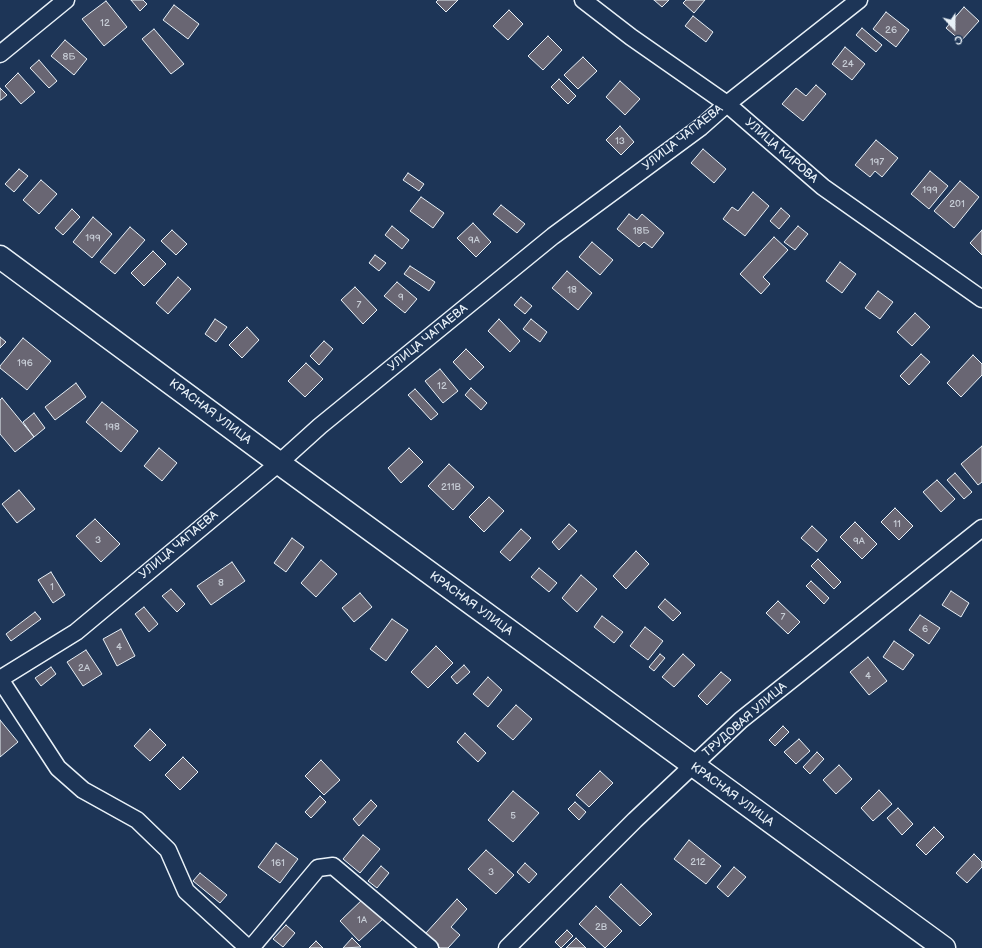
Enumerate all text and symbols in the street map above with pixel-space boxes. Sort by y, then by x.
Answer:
north arrow [934,8,974,48]
house number: 12 [100,17,110,29]
house number: 26 [885,24,897,36]
text: С [953,32,964,47]
house number: 8Б [63,51,75,63]
house number: 24 [842,58,854,70]
street label: УЛИЦА ЧАПАЕВА [640,102,726,174]
street label: УЛИЦА КИРОВА [742,115,820,187]
house number: 13 [615,135,625,147]
house number: 197 [870,156,884,168]
house number: 199 [922,184,938,196]
house number: 201 [949,198,965,210]
house number: 18Б [633,225,649,237]
house number: 199 [85,232,101,244]
house number: 9А [468,234,480,246]
house number: 18 [567,284,577,296]
house number: 9 [398,291,404,303]
house number: 7 [357,299,361,311]
street label: УЛИЦА ЧАПАЕВА [385,301,471,375]
house number: 196 [17,357,33,369]
street label: КРАСНАЯ УЛИЦА [166,376,254,448]
house number: 12 [437,380,447,392]
house number: 198 [104,421,120,433]
house number: 211В [441,481,461,493]
street label: УЛИЦА ЧАПАЕВА [137,508,221,582]
house number: 11 [893,518,901,530]
house number: 3 [95,534,101,546]
house number: 9А [853,535,865,547]
street label: КРАСНАЯ УЛИЦА [427,569,515,639]
house number: 8 [218,577,224,589]
house number: 1 [50,581,54,593]
house number: 7 [781,611,785,623]
house number: 6 [922,623,928,635]
house number: 4 [116,641,122,653]
house number: 2А [78,662,90,674]
house number: 4 [865,670,871,682]
street label: ТРУДОВАЯ УЛИЦА [700,680,790,760]
street label: КРАСНАЯ УЛИЦА [688,760,776,830]
house number: 5 [510,810,516,822]
house number: 212 [690,856,706,868]
house number: 161 [271,857,285,869]
house number: 3 [488,866,494,878]
house number: 1А [357,914,367,926]
house number: 2В [595,921,607,933]

